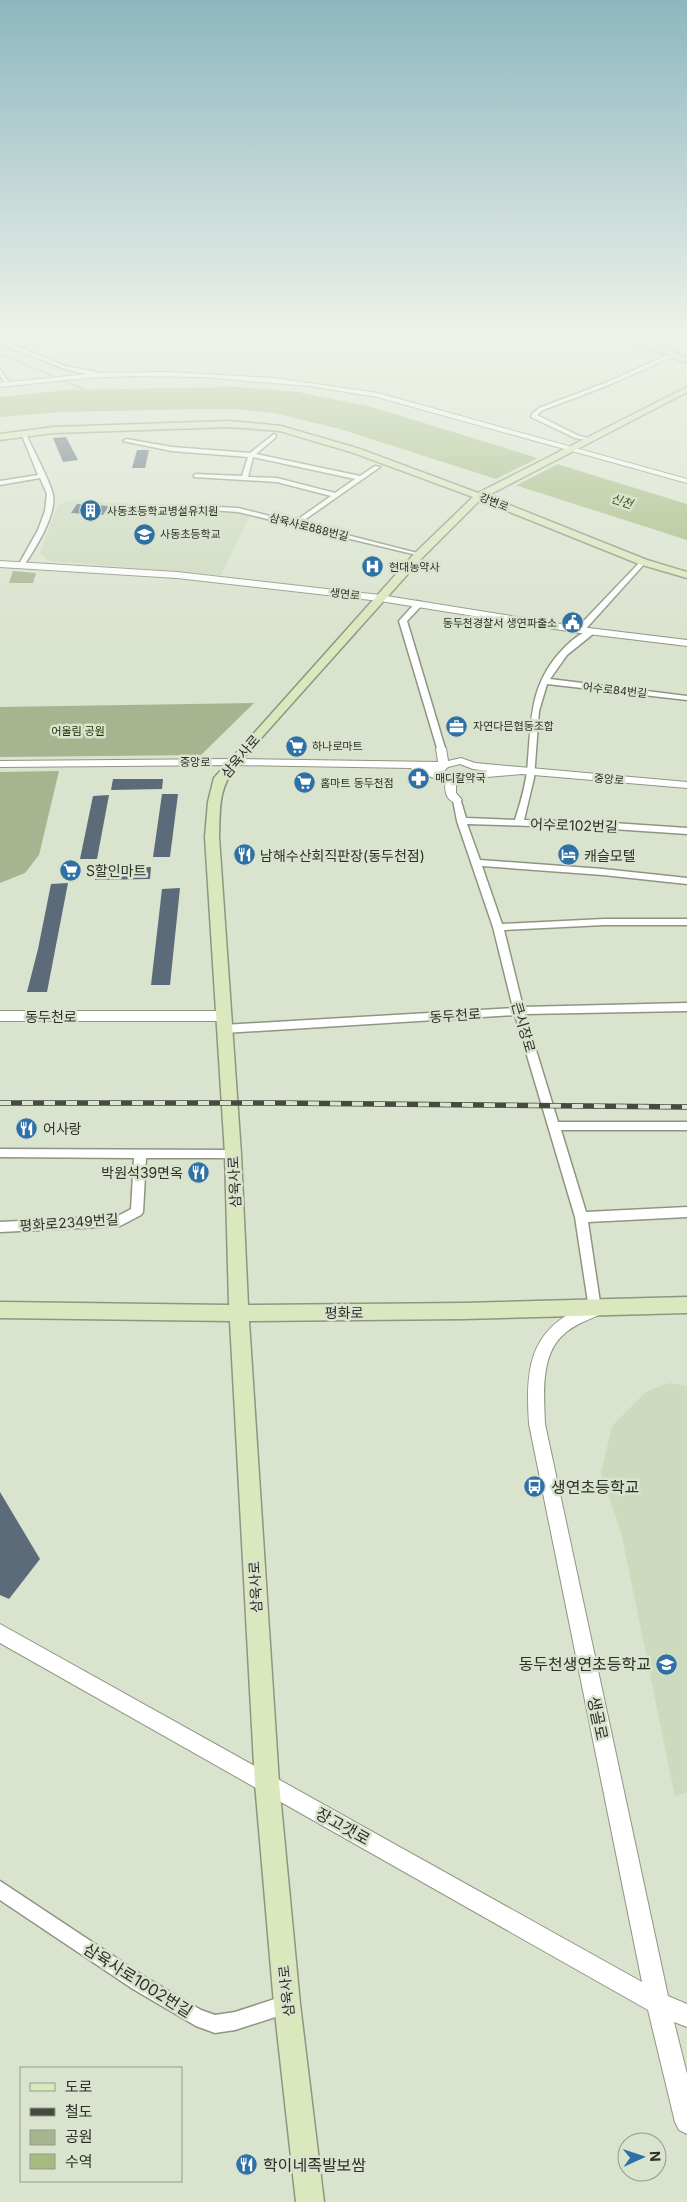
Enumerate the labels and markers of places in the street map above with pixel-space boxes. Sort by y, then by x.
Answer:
building icon: 사동초등학교병설유치원 [79,499,103,523]
place label: 사동초등학교병설유치원 [107,504,218,518]
school or university icon: 사동초등학교 [132,522,156,546]
place label: 사동초등학교 [160,527,221,541]
hospital icon: 현대농약사 [361,555,385,579]
place label: 현대농약사 [389,560,440,574]
public building icon: 동두천경찰서 생연파출소 [561,611,585,635]
place label: 동두천경찰서 생연파출소 [443,616,557,630]
office icon: 자연다믄협동조합 [445,714,469,738]
place label: 자연다믄협동조합 [473,719,554,733]
supermarket icon: 하나로마트 [284,734,308,758]
place label: 하나로마트 [312,739,363,753]
pharmacy icon: 매디칼약국 [407,766,431,790]
supermarket icon: 홈마트 동두천점 [292,771,316,795]
place label: 매디칼약국 [435,771,486,785]
place label: 홈마트 동두천점 [320,776,394,790]
restaurant icon: 남해수산회직판장(동두천점) [232,843,256,867]
hotel icon: 캐슬모텔 [556,843,580,867]
place label: 남해수산회직판장(동두천점) [260,847,425,864]
place label: 캐슬모텔 [584,847,636,864]
supermarket icon: S할인마트 [58,858,82,882]
place label: S할인마트 [86,862,147,879]
restaurant icon: 어사랑 [15,1116,39,1140]
place label: 어사랑 [43,1120,82,1137]
restaurant icon: 박원석39면옥 [187,1160,211,1184]
place label: 박원석39면옥 [101,1164,183,1181]
bus stop icon: 생연초등학교 [523,1475,547,1499]
place label: 생연초등학교 [551,1477,639,1497]
school or university icon: 동두천생연초등학교 [655,1652,679,1676]
place label: 동두천생연초등학교 [519,1654,651,1674]
restaurant icon: 학이네족발보쌈 [235,2153,259,2177]
place label: 학이네족발보쌈 [263,2155,366,2175]

